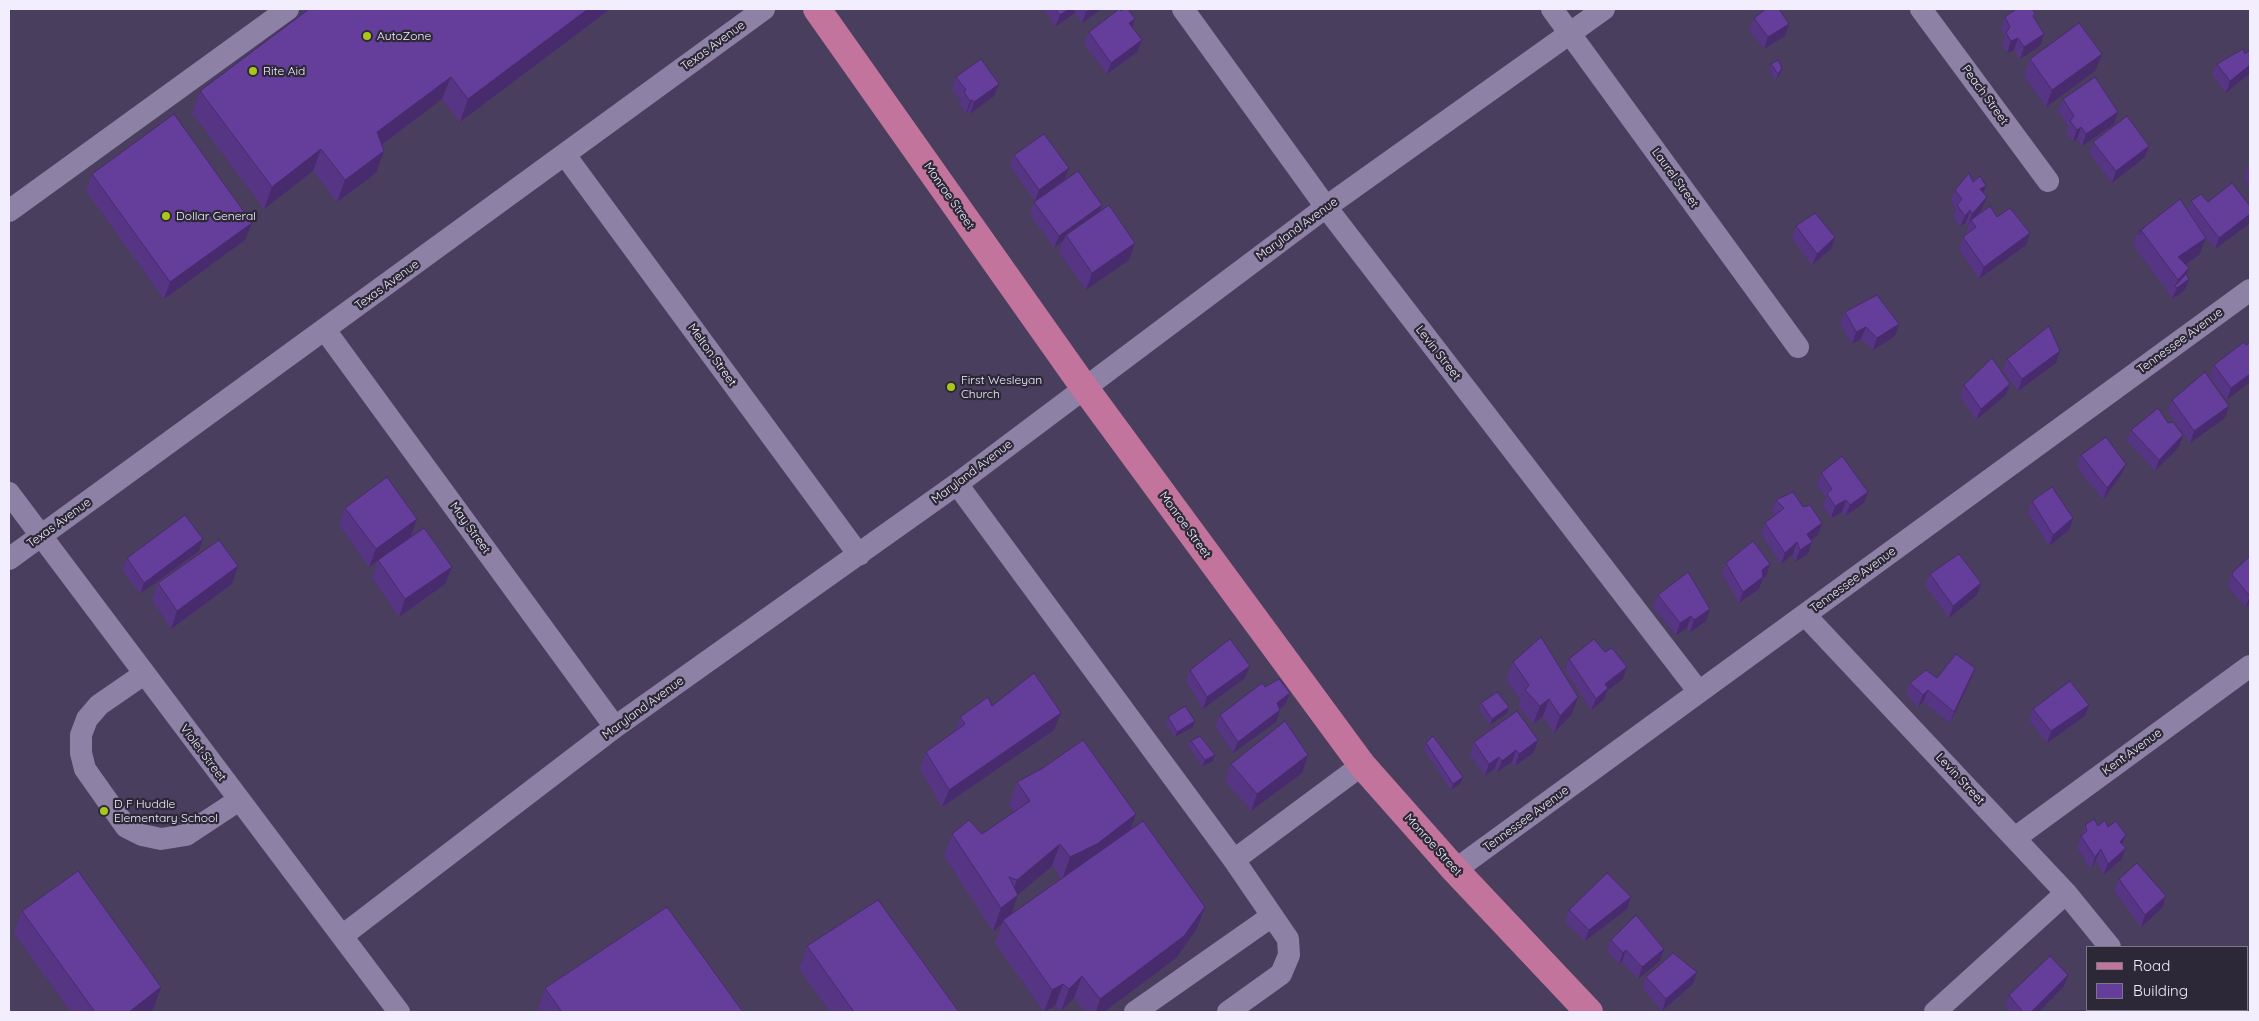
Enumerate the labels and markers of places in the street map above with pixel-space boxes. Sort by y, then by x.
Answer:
place label: AutoZone [377,29,431,43]
marker: AutoZone [361,30,373,42]
place label: Rite Aid [263,64,305,78]
marker: Rite Aid [247,65,259,77]
place label: Dollar General [176,209,256,223]
marker: Dollar General [160,210,172,222]
place label: First Wesleyan Church [961,373,1042,401]
marker: First Wesleyan Church [945,381,957,393]
place label: D F Huddle Elementary School [114,797,218,825]
marker: D F Huddle Elementary School [98,805,110,817]

